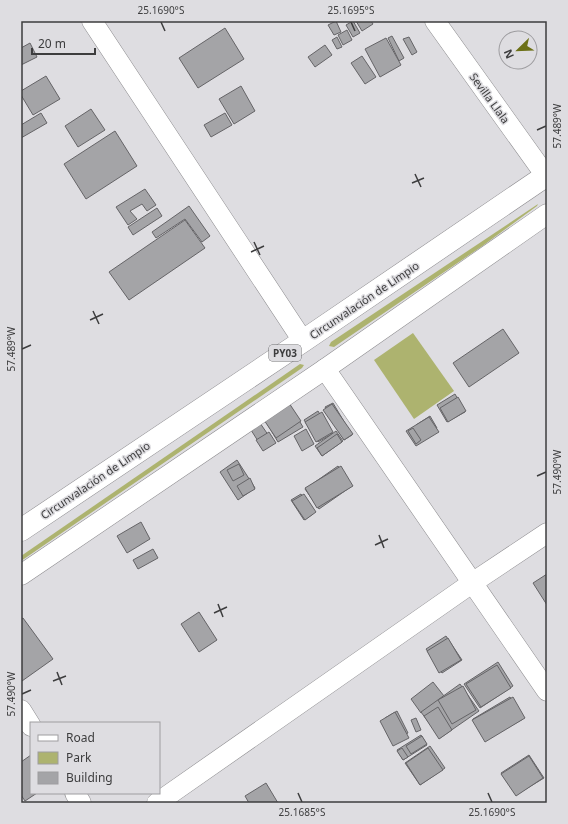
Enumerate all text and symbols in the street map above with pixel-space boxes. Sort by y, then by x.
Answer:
text: 25.1690°S [138,3,185,17]
text: 25.1695°S [328,3,375,17]
scale bar [32,30,95,56]
north arrow [498,30,538,70]
text: 20 m [38,35,66,52]
text: N [500,47,517,61]
street label: Sevilla Llala [467,70,513,126]
text: 57.489°W [550,103,564,148]
street label: Circunvalación de Limpio [306,257,422,342]
text: 57.489°W [4,326,18,371]
road number: PY03 [269,345,301,361]
street label: Circunvalación de Limpio [37,437,153,522]
text: 57.490°W [550,449,564,494]
text: 57.490°W [4,671,18,716]
legend [30,722,160,794]
text: Road [66,729,95,746]
text: Park [66,749,92,766]
text: Building [66,769,113,786]
text: 25.1685°S [279,805,326,819]
text: 25.1690°S [469,805,516,819]

